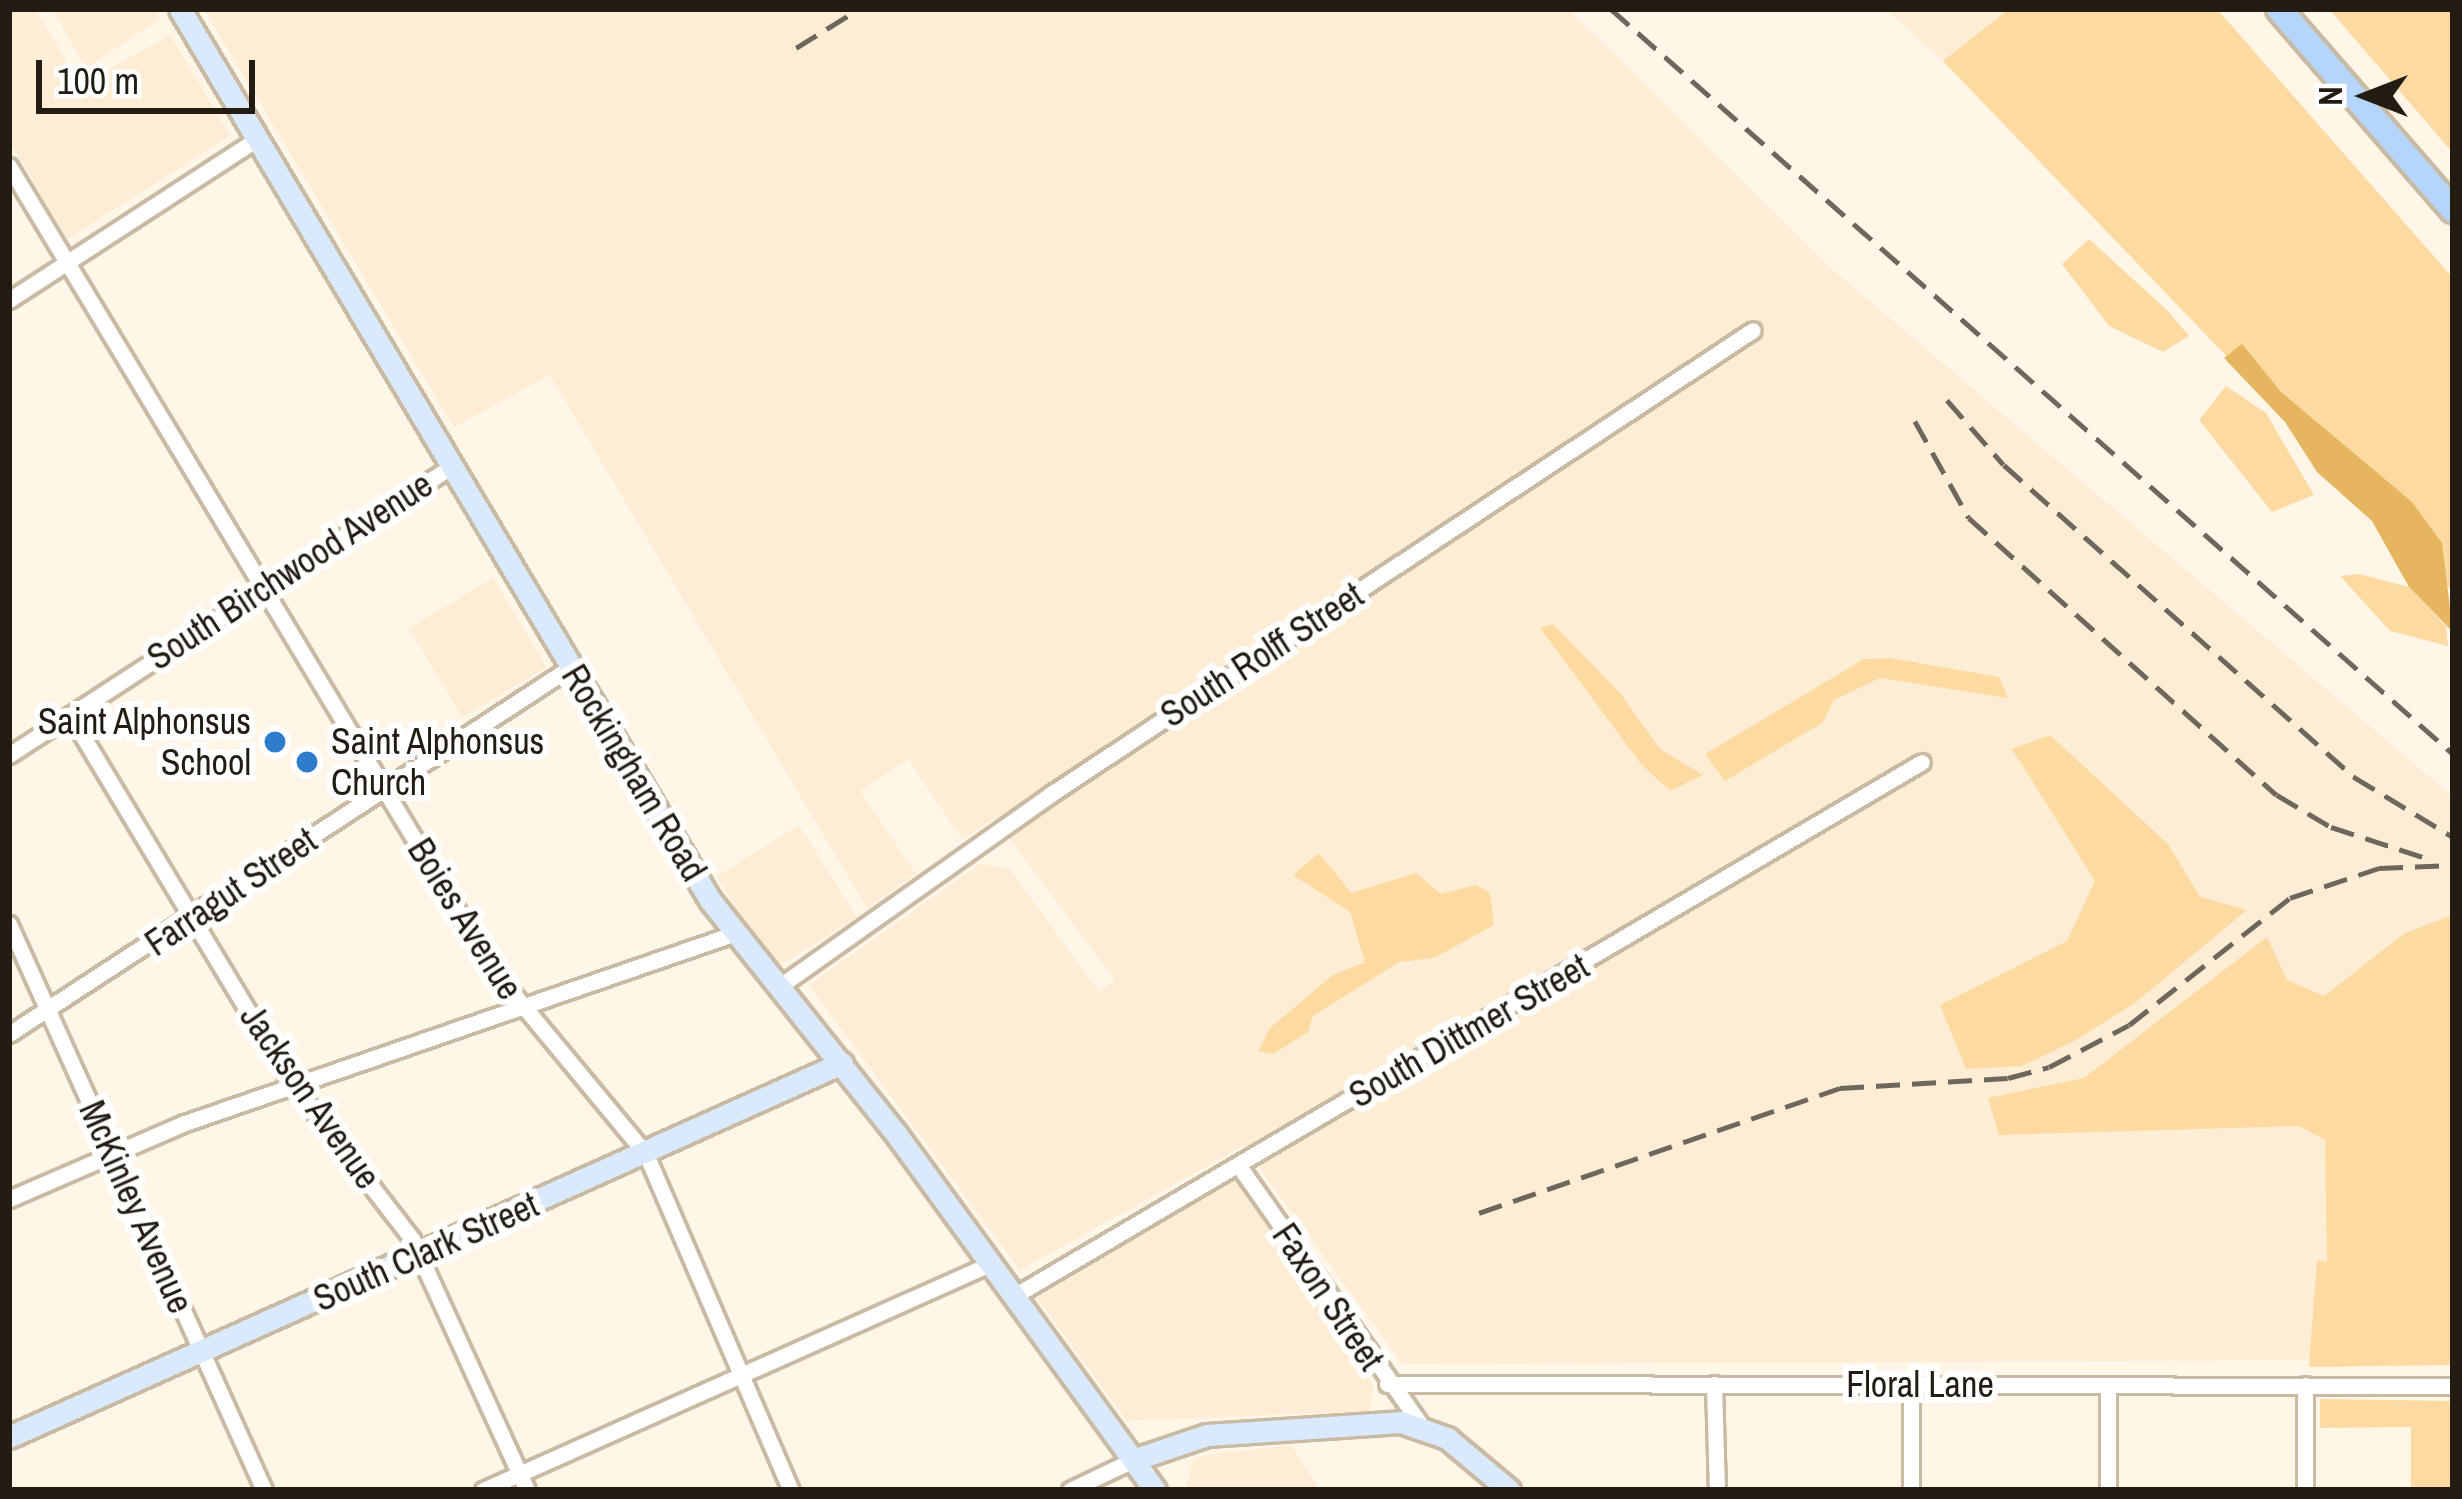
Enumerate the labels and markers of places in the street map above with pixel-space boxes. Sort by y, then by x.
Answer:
place label: Saint Alphonsus School [36,699,251,784]
place label: Saint Alphonsus Church [331,719,546,804]
marker: Saint Alphonsus School [262,729,288,755]
marker: Saint Alphonsus Church [294,749,320,775]

